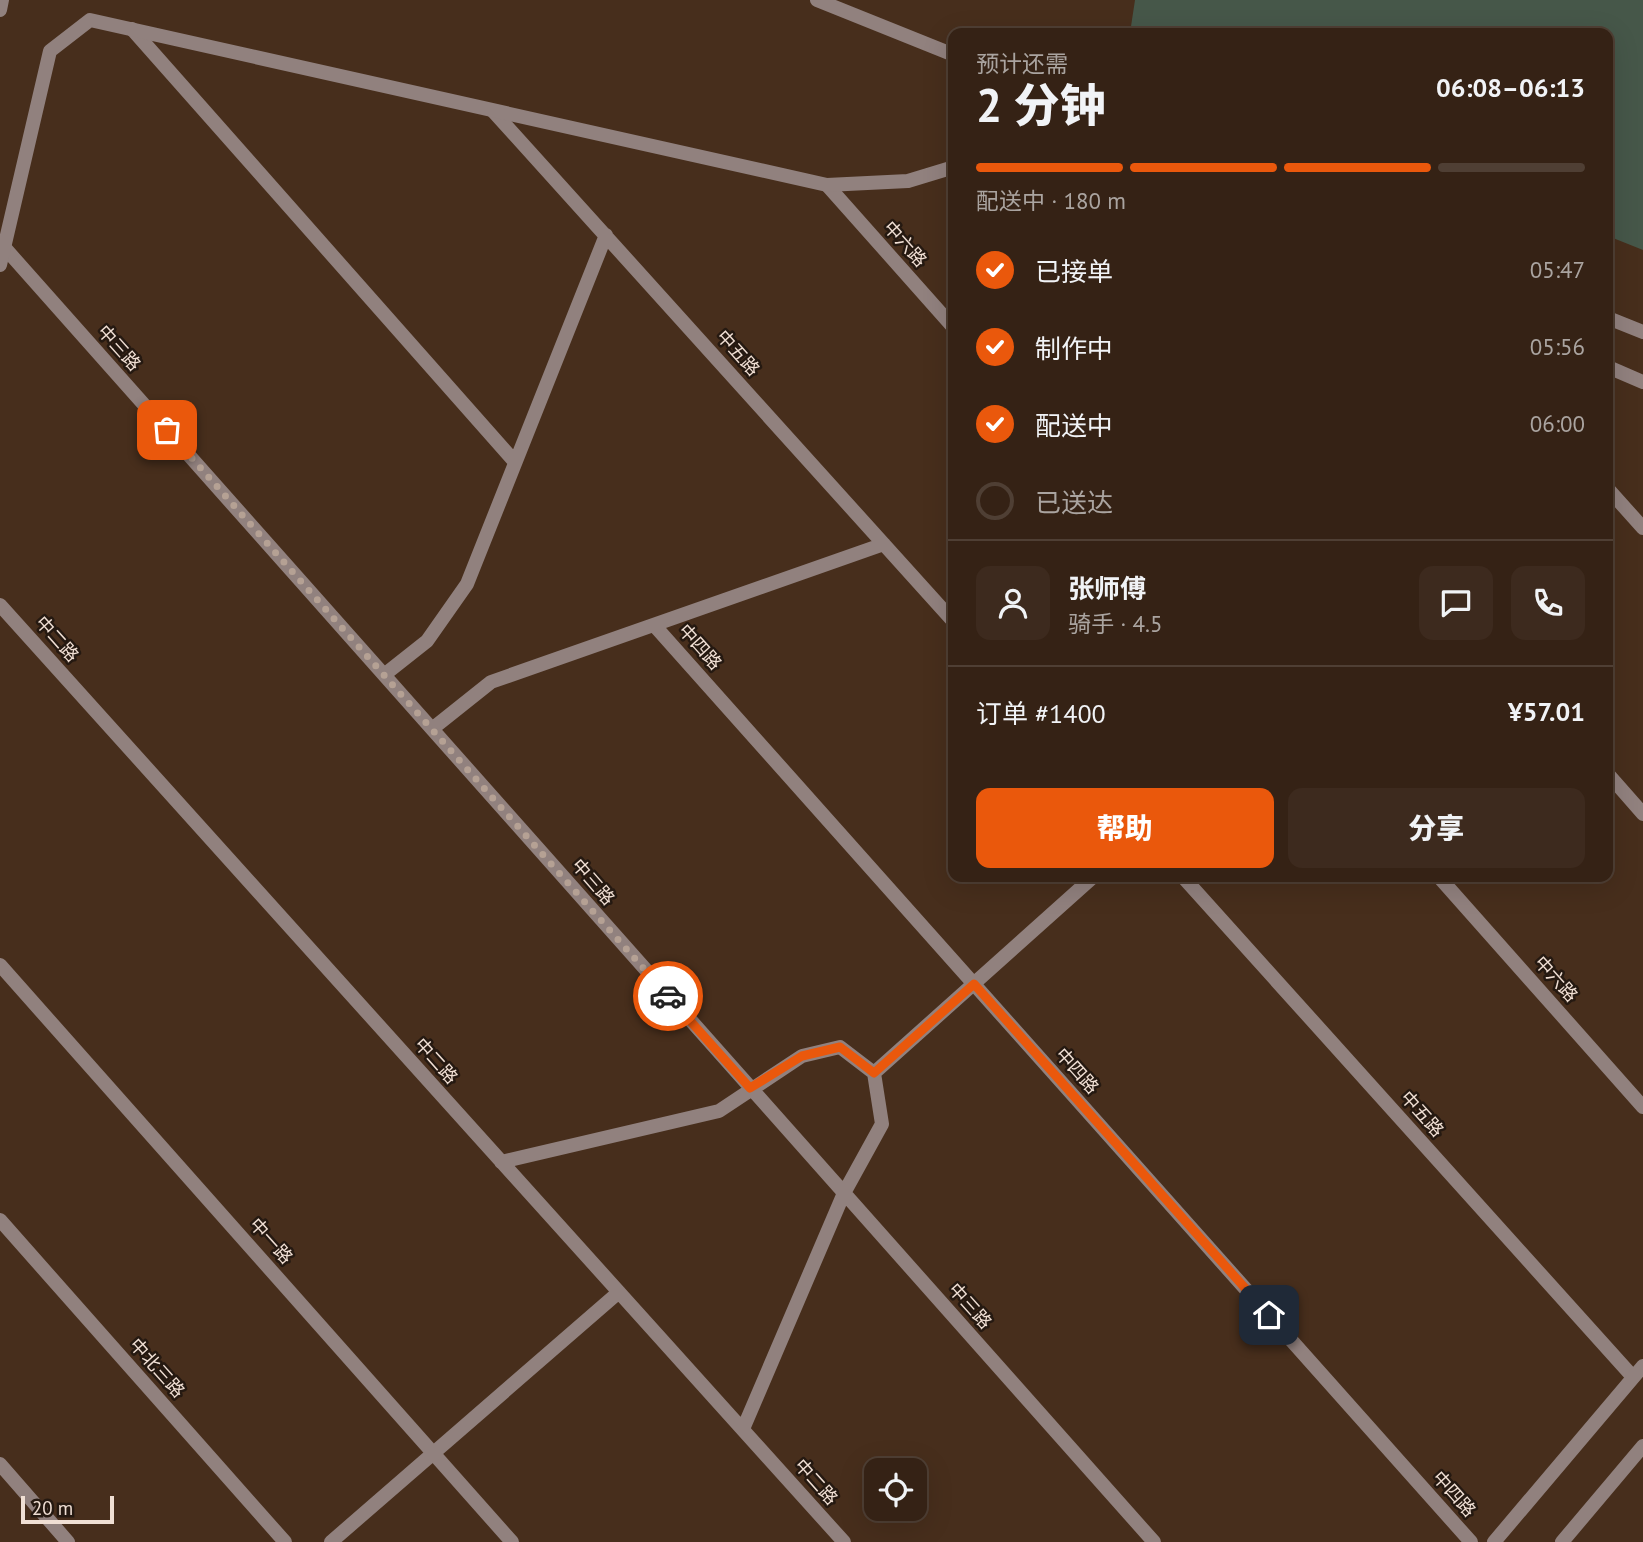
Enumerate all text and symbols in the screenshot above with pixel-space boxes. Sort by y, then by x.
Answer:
text: 预计还需 [976,49,1068,78]
text: 06:08–06:13 [1436,71,1585,104]
text: 2 分钟 [976,75,1106,135]
text: 配送中 · 180 m [976,186,1126,215]
street label: 中六路 [879,216,932,271]
icon: check [976,251,1014,289]
text: 已接单 [1035,255,1113,288]
text: 05:47 [1530,255,1585,284]
street label: 中三路 [93,320,146,375]
street label: 中五路 [712,325,765,380]
icon: check [976,328,1014,366]
text: 制作中 [1035,332,1113,365]
text: 05:56 [1530,332,1585,361]
pin [137,400,197,460]
icon: check [976,405,1014,443]
text: 配送中 [1035,409,1113,442]
text: 06:00 [1530,409,1585,438]
icon: bag [148,411,186,449]
text: 已送达 [1035,486,1113,519]
button: person [976,566,1050,640]
button: chat [1419,566,1493,640]
button: phone [1511,566,1585,640]
text: 张师傅 [1068,572,1146,605]
text: 骑手 · 4.5 [1068,609,1162,638]
street label: 中二路 [31,611,84,666]
street label: 中四路 [674,619,727,674]
text: ¥57.01 [1508,695,1585,728]
text: 订单 #1400 [976,697,1106,730]
button: 帮助 [976,788,1274,868]
button: 分享 [1288,788,1585,868]
street label: 中三路 [567,854,620,910]
street label: 中六路 [1530,951,1583,1006]
courier [633,961,703,1031]
icon: car [649,977,687,1015]
street label: 中二路 [410,1033,463,1088]
street label: 中四路 [1051,1043,1104,1098]
street label: 中五路 [1396,1086,1449,1141]
street label: 中一路 [245,1213,298,1268]
street label: 中三路 [944,1278,997,1333]
pin [1239,1285,1299,1345]
icon: home [1250,1296,1288,1334]
street label: 中北三路 [125,1333,190,1402]
street label: 中二路 [790,1454,843,1509]
map controls [864,1458,927,1521]
button: locate [864,1458,927,1521]
street label: 中四路 [1428,1466,1481,1521]
scale bar [21,1493,114,1525]
text: 20 m [32,1496,73,1520]

